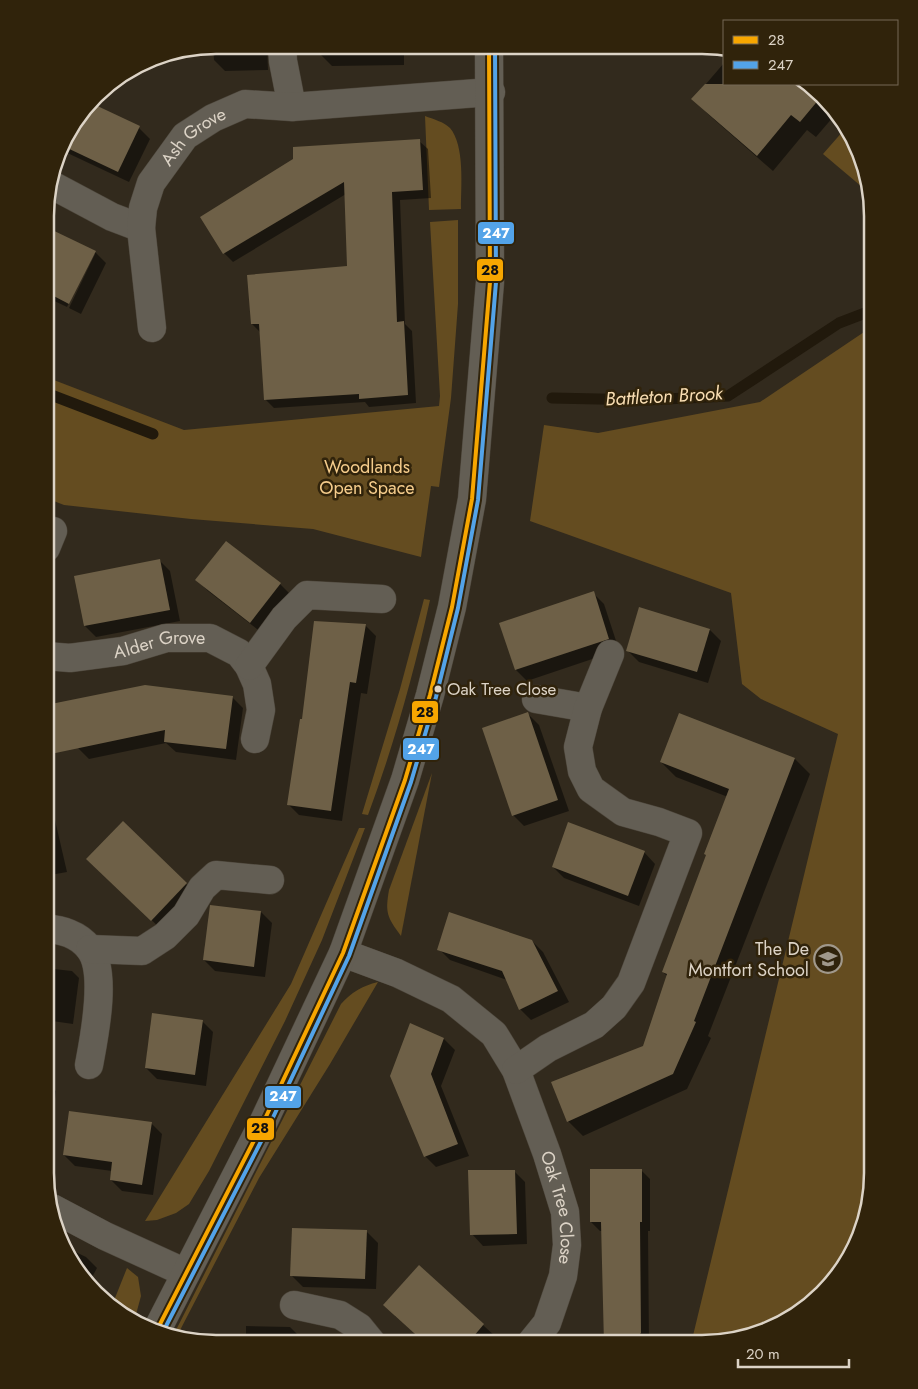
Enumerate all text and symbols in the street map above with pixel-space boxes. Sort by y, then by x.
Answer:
legend [723,20,898,85]
text: 28 [768,29,785,51]
text: 247 [768,54,793,76]
street label: Ash Grove [154,101,230,171]
line badge: 247 [477,221,515,245]
text: 247 [482,223,510,243]
line badge: 28 [476,258,504,282]
text: 28 [481,260,499,280]
water label: Battleton Brook [604,379,724,413]
park label: Woodlands Open Space [319,454,415,501]
street label: Alder Grove [112,624,205,665]
place label: Oak Tree Close [447,677,557,701]
marker: Oak Tree Close [433,684,443,694]
line badge: 28 [411,700,439,724]
text: 28 [416,702,434,722]
line badge: 247 [402,737,440,761]
text: 247 [407,739,435,759]
place label: The De Montfort School [688,936,809,983]
school or university icon: The De Montfort School [813,944,843,974]
line badge: 247 [264,1085,302,1109]
text: 247 [269,1086,297,1106]
line badge: 28 [246,1117,275,1141]
text: 28 [251,1118,269,1138]
street label: Oak Tree Close [534,1148,580,1266]
scale bar [738,1336,849,1368]
text: 20 m [746,1343,780,1365]

